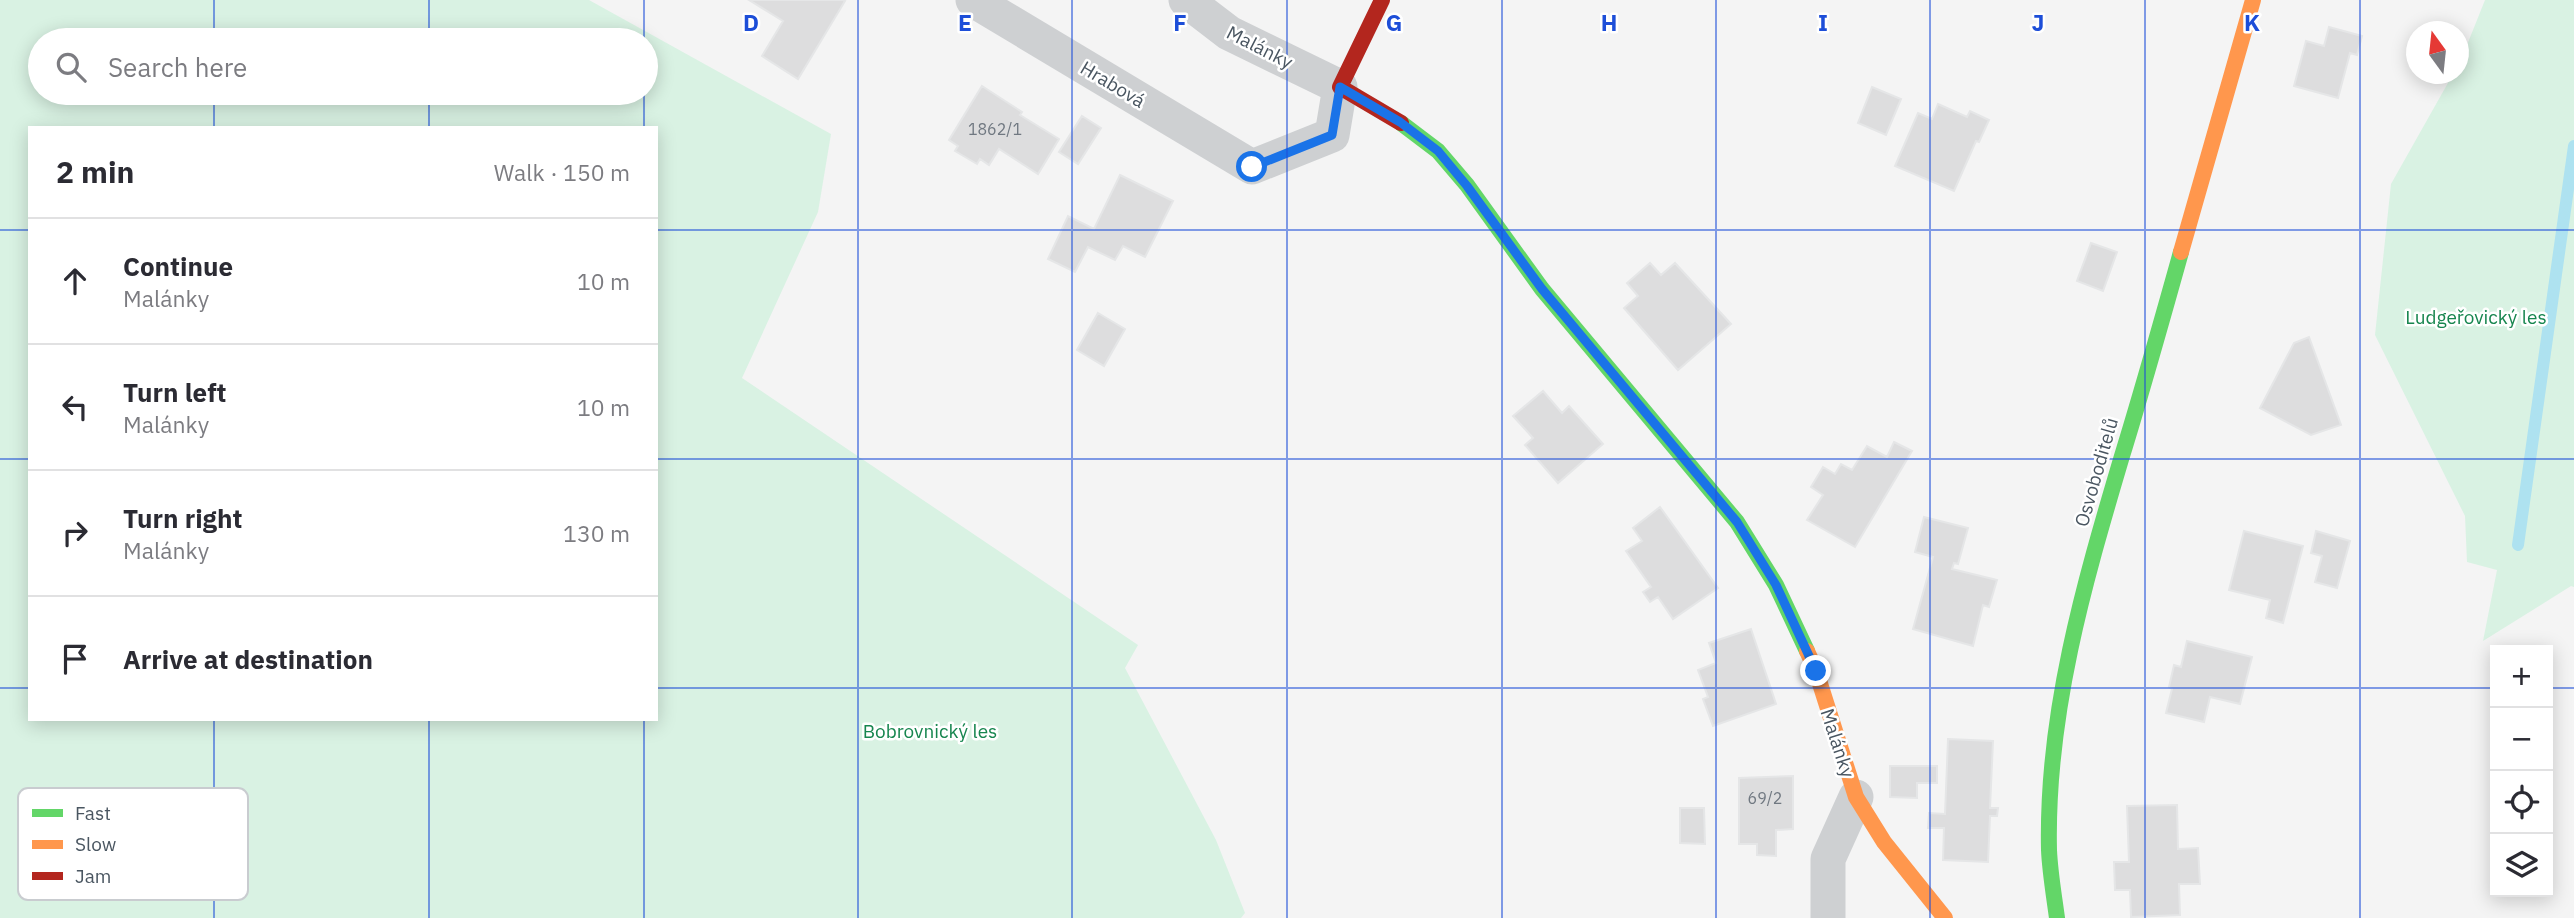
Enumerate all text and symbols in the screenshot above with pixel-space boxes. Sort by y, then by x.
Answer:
text: D [743,7,759,37]
text: E [958,7,972,37]
text: F [1173,7,1187,37]
text: G [1386,7,1402,37]
text: H [1601,7,1617,37]
text: I [1818,7,1828,37]
text: J [2032,7,2044,37]
text: K [2244,7,2260,37]
street label: Malánky [1223,20,1298,74]
north arrow [2406,21,2469,84]
search box [28,28,658,105]
icon: search [52,48,90,86]
text: Search here [108,50,247,84]
street label: Hrabová [1076,55,1150,113]
house number: 1862/1 [968,119,1022,139]
route start [1236,151,1267,182]
text: 2 min [56,152,134,191]
text: Walk · 150 m [494,157,630,187]
text: Continue [123,249,233,283]
icon: ahead [56,262,94,300]
text: 10 m [577,266,630,296]
text: Malánky [123,283,209,313]
park label: Ludgeřovický les [2405,305,2547,329]
text: Turn left [123,375,226,409]
icon: left [56,388,94,426]
text: 10 m [577,392,630,422]
text: Malánky [123,409,209,439]
street label: Osvoboditelů [2069,415,2123,529]
text: Turn right [123,501,242,535]
icon: right [56,514,94,552]
text: 130 m [563,518,630,548]
text: Malánky [123,535,209,565]
icon: arrive [56,640,94,678]
text: Arrive at destination [123,642,373,676]
map controls [2490,645,2553,897]
button: + [2490,645,2553,708]
route end [1800,655,1831,686]
street label: Malánky [1816,705,1861,781]
button: − [2490,708,2553,771]
park label: Bobrovnický les [863,719,997,743]
button: locate [2490,771,2553,834]
legend [18,788,248,900]
house number: 69/2 [1748,788,1782,808]
text: Fast [75,801,111,825]
text: Slow [75,832,116,856]
button: layers [2490,834,2553,897]
text: Jam [75,864,111,888]

